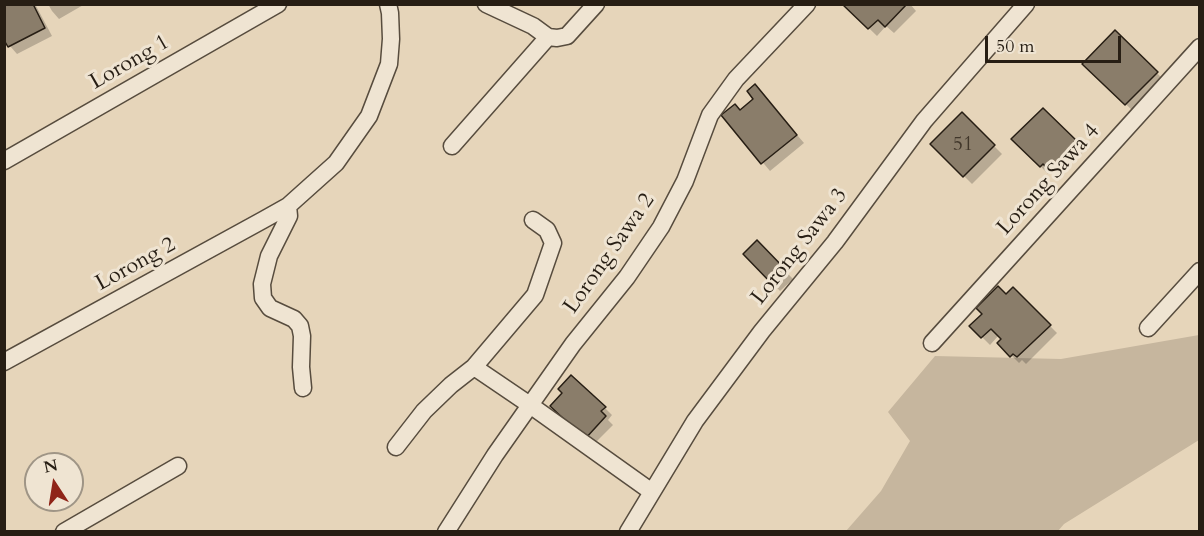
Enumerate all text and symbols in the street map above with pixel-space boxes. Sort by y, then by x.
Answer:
scale bar [988,24,1124,62]
street label: Lorong 1 [86,30,174,96]
text: 50 m [996,34,1035,59]
street label: Lorong Sawa 4 [992,119,1106,241]
house number: 51 [953,133,973,157]
street label: Lorong Sawa 3 [746,183,854,311]
street label: Lorong Sawa 2 [559,189,661,319]
street label: Lorong 2 [91,232,181,298]
north arrow [24,452,84,512]
text: N [42,454,60,479]

